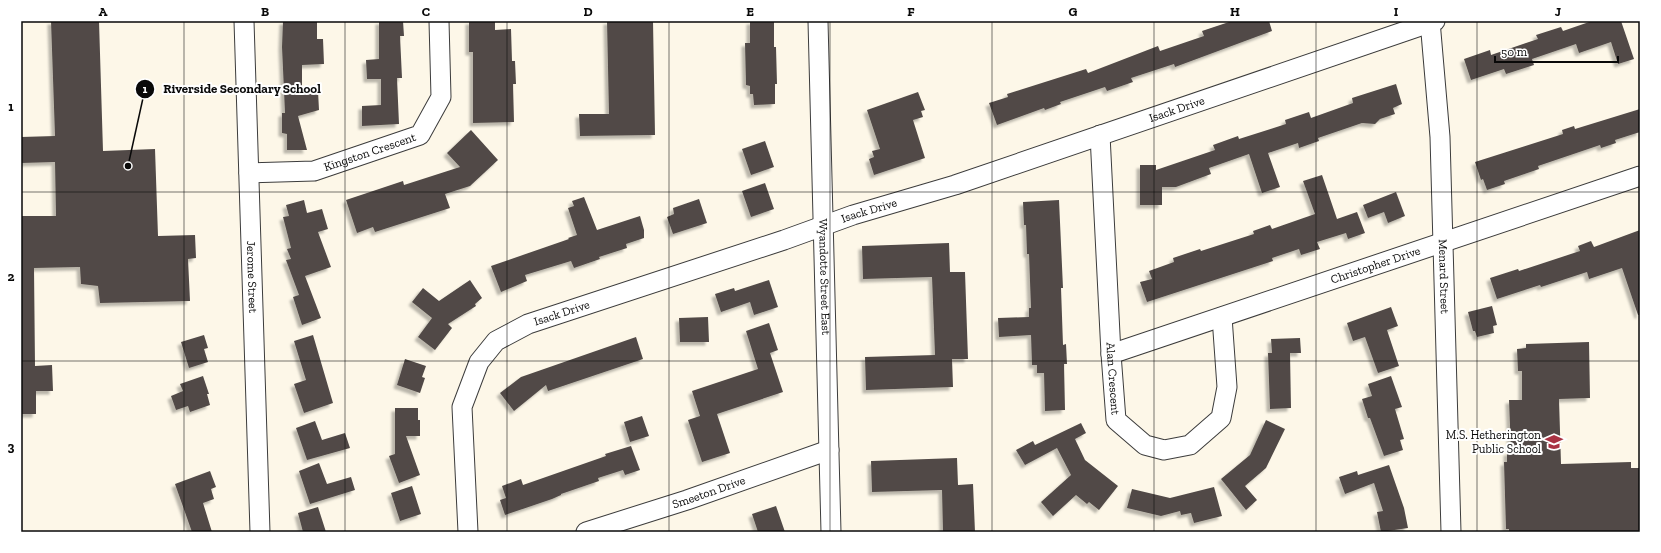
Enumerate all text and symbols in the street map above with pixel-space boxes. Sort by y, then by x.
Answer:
text: A [99,4,108,19]
text: B [261,4,269,19]
text: C [422,4,430,19]
text: D [583,4,593,19]
text: E [746,4,754,19]
text: F [907,4,915,19]
text: G [1069,4,1078,19]
text: H [1230,4,1240,19]
text: I [1394,4,1399,19]
text: J [1555,4,1561,19]
scale bar [1495,38,1618,64]
text: 50 m [1501,45,1528,59]
callout: Riverside Secondary School [135,76,329,101]
text: Riverside Secondary School [163,81,321,96]
text: 1 [143,82,148,96]
street label: Isack Drive [1147,93,1207,125]
text: 1 [8,99,14,114]
street label: Kingston Crescent [322,130,418,174]
street label: Isack Drive [839,195,899,226]
street label: Wyandotte Street East [816,218,833,336]
street label: Menard Street [1436,239,1452,315]
street label: Jerome Street [244,240,260,314]
street label: Christopher Drive [1329,243,1422,287]
text: 2 [8,269,15,284]
street label: Isack Drive [532,297,592,329]
street label: Alan Crescent [1103,342,1123,416]
place label: M.S. Hetherington Public School [1446,428,1541,456]
school or university icon: M.S. Hetherington Public School [1544,432,1564,452]
text: 3 [8,439,15,454]
street label: Smeeton Drive [670,473,748,511]

